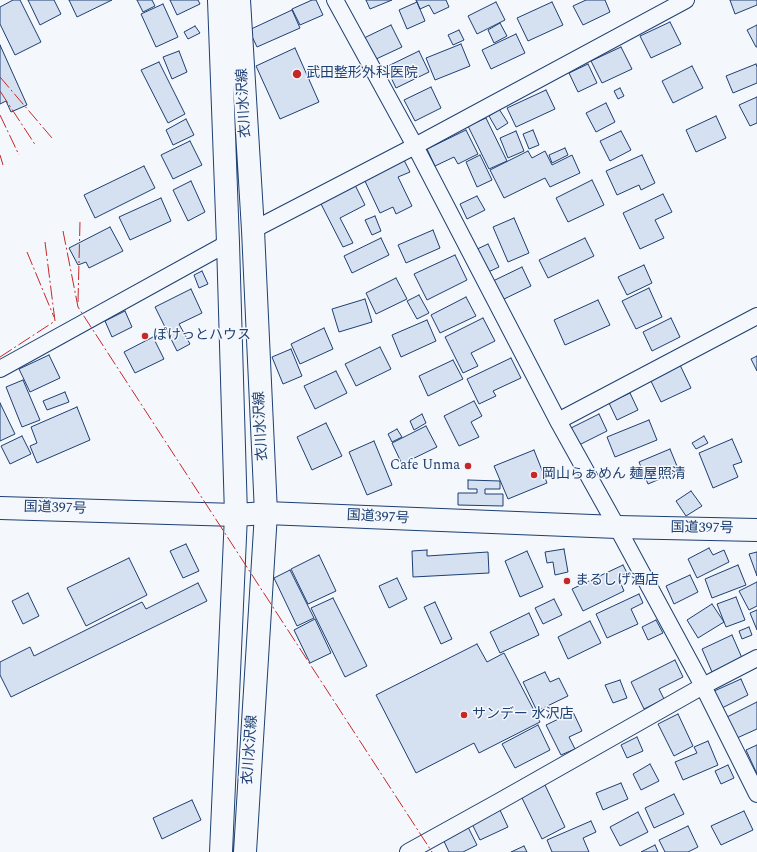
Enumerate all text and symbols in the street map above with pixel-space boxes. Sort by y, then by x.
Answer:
place label: 武田整形外科医院 [306,66,418,82]
street label: 衣川水沢線 [235,68,255,138]
marker: 武田整形外科医院 [291,68,303,80]
place label: ぽけっとハウス [153,328,251,344]
marker: ぽけっとハウス [140,331,150,341]
street label: 衣川水沢線 [252,391,272,461]
place label: Cafe Unma [390,458,460,474]
marker: Cafe Unma [463,461,473,471]
place label: 岡山らぁめん 麺屋照清 [542,467,685,483]
marker: 岡山らぁめん 麺屋照清 [529,470,539,480]
street label: 国道397号 [23,500,87,518]
street label: 国道397号 [346,508,410,528]
street label: 国道397号 [670,520,734,538]
place label: まるしげ酒店 [575,573,659,589]
marker: まるしげ酒店 [562,576,572,586]
place label: サンデー 水沢店 [472,707,573,723]
marker: サンデー 水沢店 [459,710,469,720]
street label: 衣川水沢線 [240,714,262,786]

